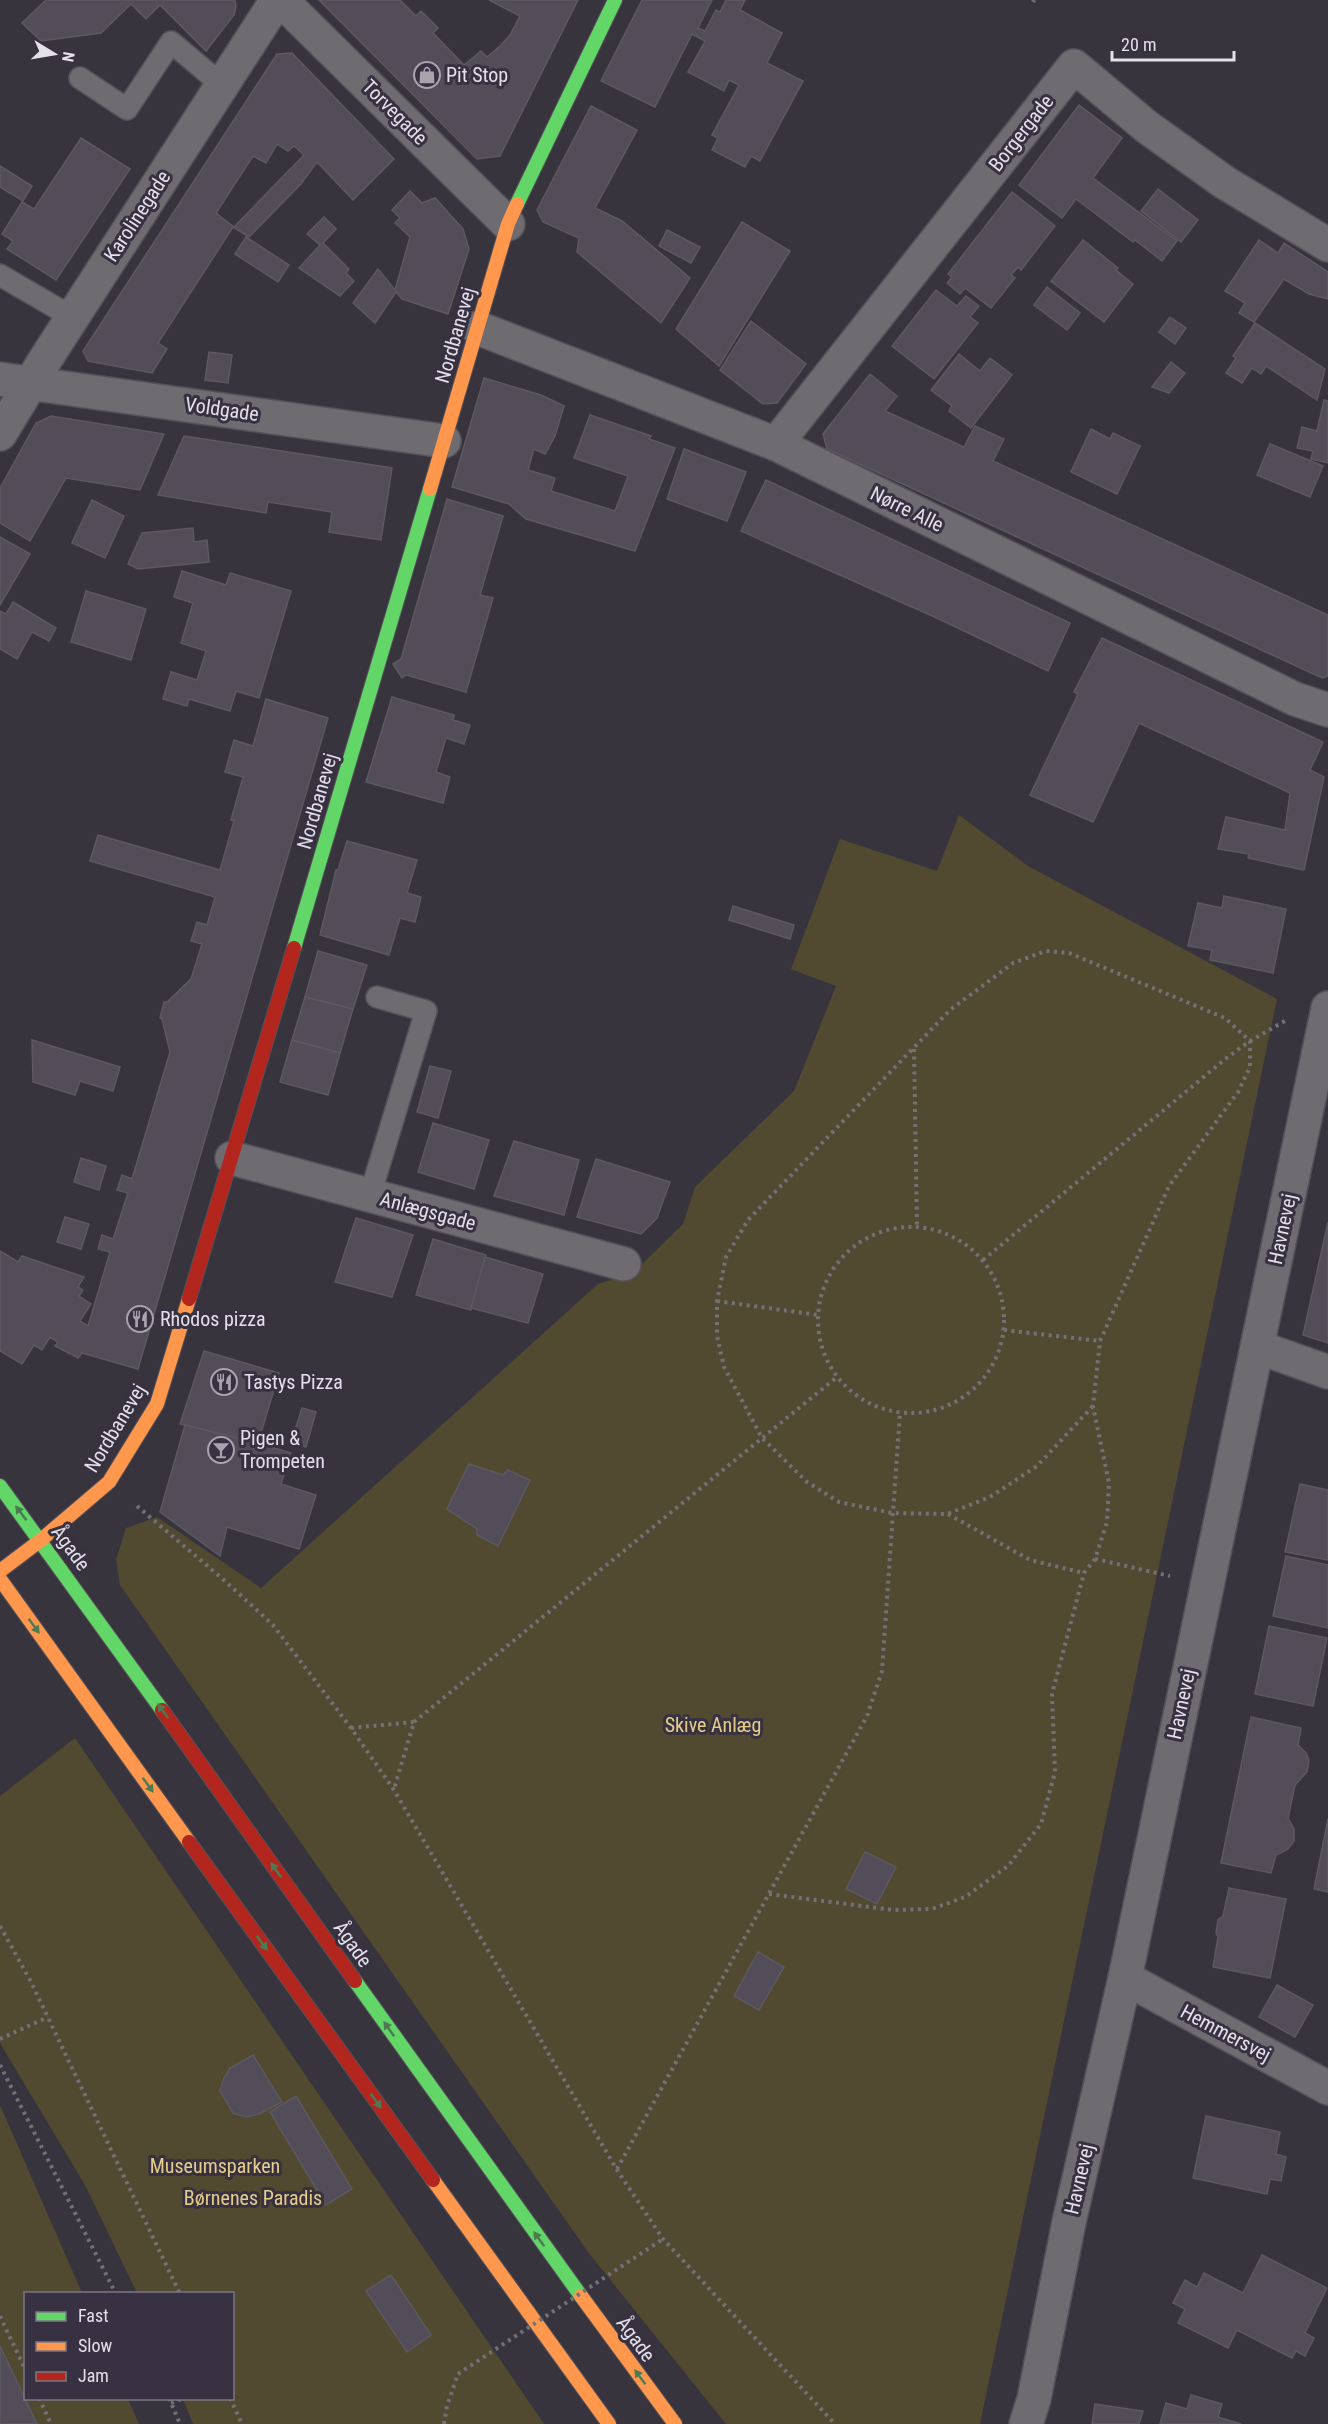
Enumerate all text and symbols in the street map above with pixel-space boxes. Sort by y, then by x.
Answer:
north arrow [24,24,84,84]
scale bar [1112,24,1234,62]
text: 20 m [1121,34,1156,55]
text: N [58,50,78,63]
shop icon: Pit Stop [412,60,442,90]
place label: Pit Stop [446,63,508,87]
street label: Torvegade [357,74,433,150]
street label: Borgergade [984,90,1058,176]
street label: Karolinegade [99,166,175,266]
street label: Nordbanevej [430,284,480,386]
street label: Voldgade [184,392,260,426]
street label: Nørre Alle [866,481,948,537]
street label: Nordbanevej [292,750,342,852]
street label: Anlægsgade [378,1187,478,1235]
street label: Havnevej [1263,1191,1301,1267]
restaurant icon: Rhodos pizza [125,1304,155,1334]
place label: Rhodos pizza [160,1307,266,1331]
restaurant icon: Tastys Pizza [209,1367,239,1397]
place label: Tastys Pizza [244,1370,343,1394]
street label: Nordbanevej [79,1379,151,1477]
place label: Pigen & Trompeten [240,1426,325,1473]
bar icon: Pigen & Trompeten [206,1435,236,1465]
one-way arrow [15,1505,27,1520]
street label: Ågade [47,1521,95,1575]
one-way arrow [28,1618,40,1634]
street label: Havnevej [1162,1666,1200,1742]
one-way arrow [157,1704,169,1720]
park label: Skive Anlæg [665,1713,761,1737]
one-way arrow [142,1776,154,1792]
one-way arrow [270,1863,282,1879]
street label: Ågade [329,1917,377,1971]
one-way arrow [256,1934,268,1950]
street label: Hemmersvej [1177,1999,1275,2067]
one-way arrow [384,2021,395,2037]
one-way arrow [370,2093,382,2108]
street label: Havnevej [1059,2141,1099,2217]
park label: Museumsparken [150,2154,280,2178]
park label: Børnenes Paradis [184,2186,322,2210]
one-way arrow [533,2231,545,2247]
legend [24,2292,234,2400]
text: Fast [78,2305,109,2326]
street label: Ågade [612,2312,660,2366]
text: Slow [78,2335,113,2356]
text: Jam [78,2365,109,2386]
one-way arrow [634,2370,646,2386]

